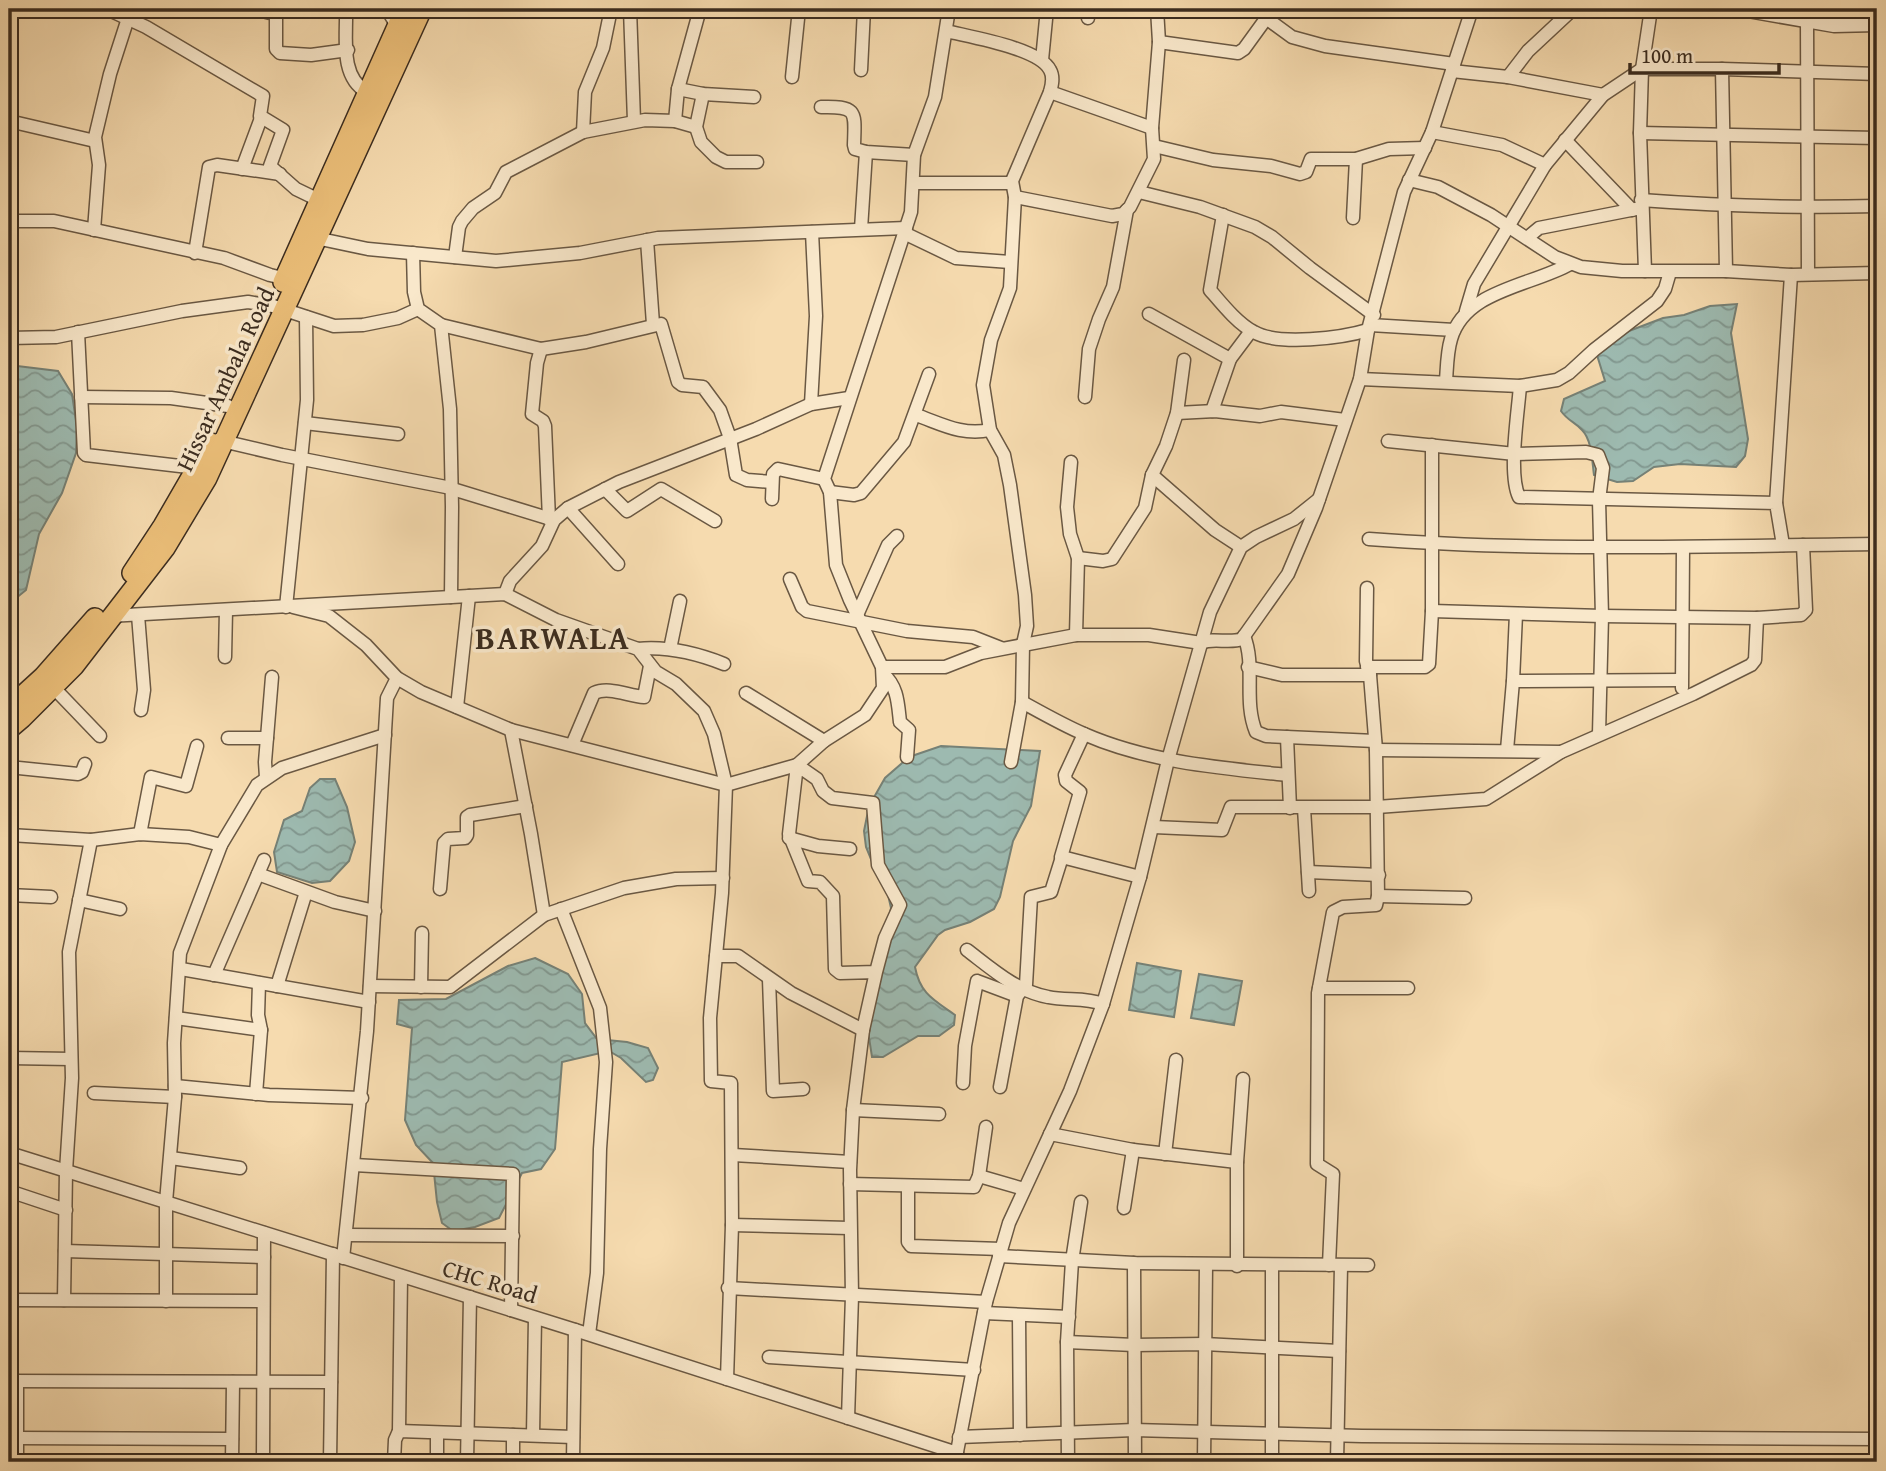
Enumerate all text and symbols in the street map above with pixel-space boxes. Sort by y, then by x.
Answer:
scale bar [1630,32,1779,76]
text: 100 m [1641,40,1693,71]
street label: Hissar Ambala Road [167,281,283,477]
district label: BARWALA [475,614,631,661]
street label: CHC Road [438,1250,542,1312]

